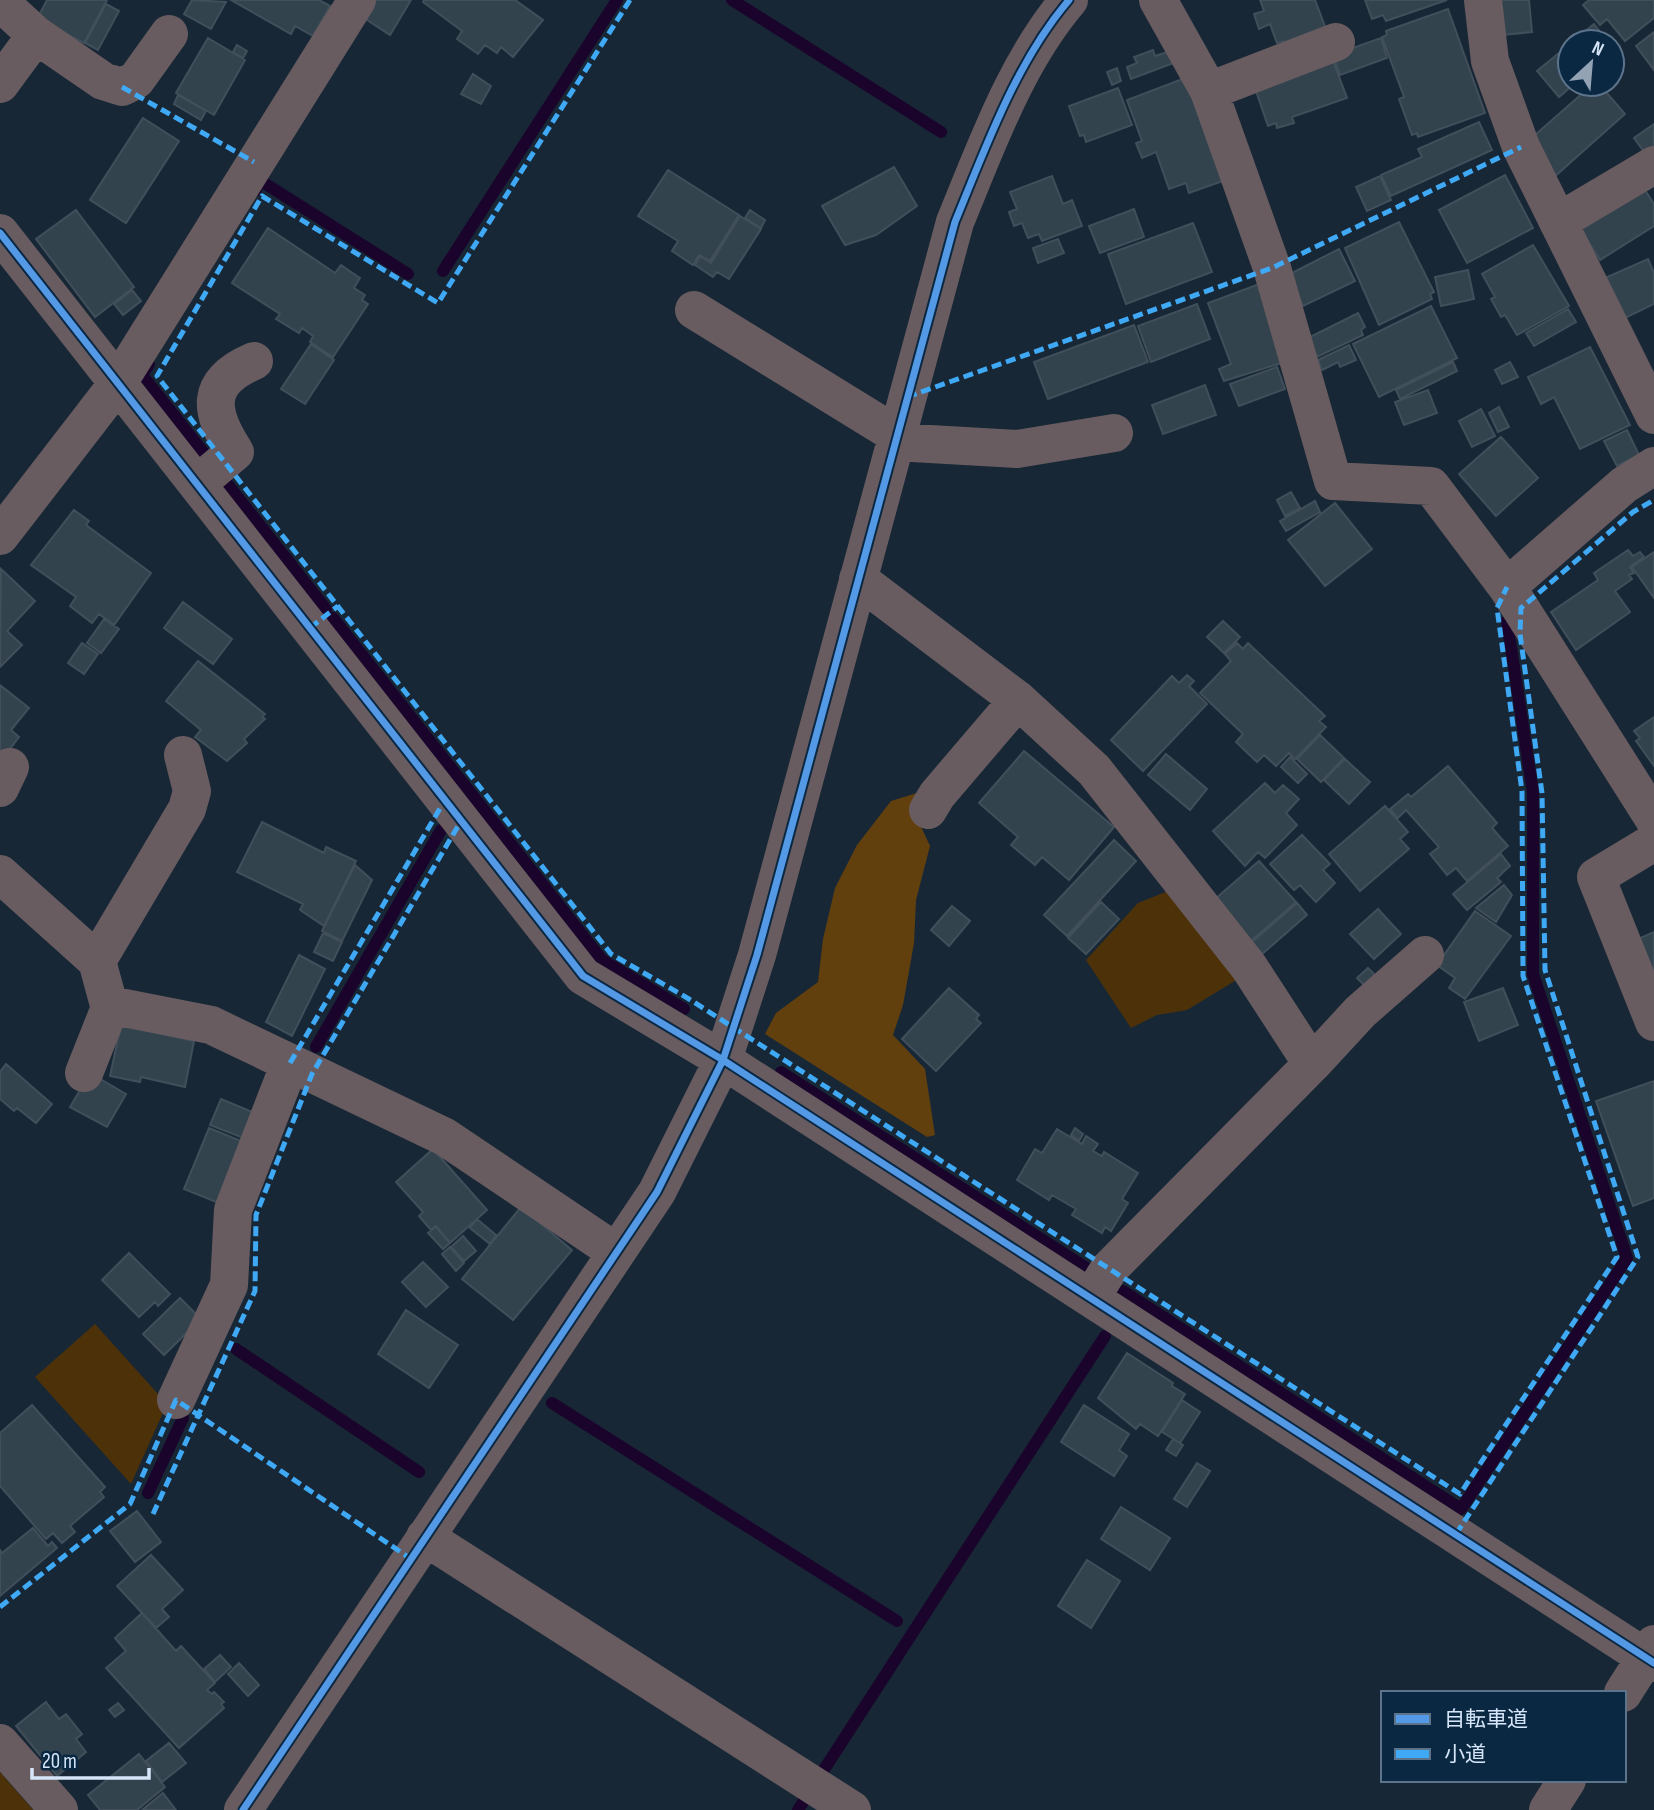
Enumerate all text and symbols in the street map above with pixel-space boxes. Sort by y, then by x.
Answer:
north arrow [1556,28,1626,98]
text: N [1588,37,1607,62]
legend [1381,1691,1626,1782]
text: 自転車道 [1444,1707,1528,1732]
scale bar [32,1736,149,1780]
text: 小道 [1444,1742,1486,1767]
text: 20 m [42,1749,77,1774]

